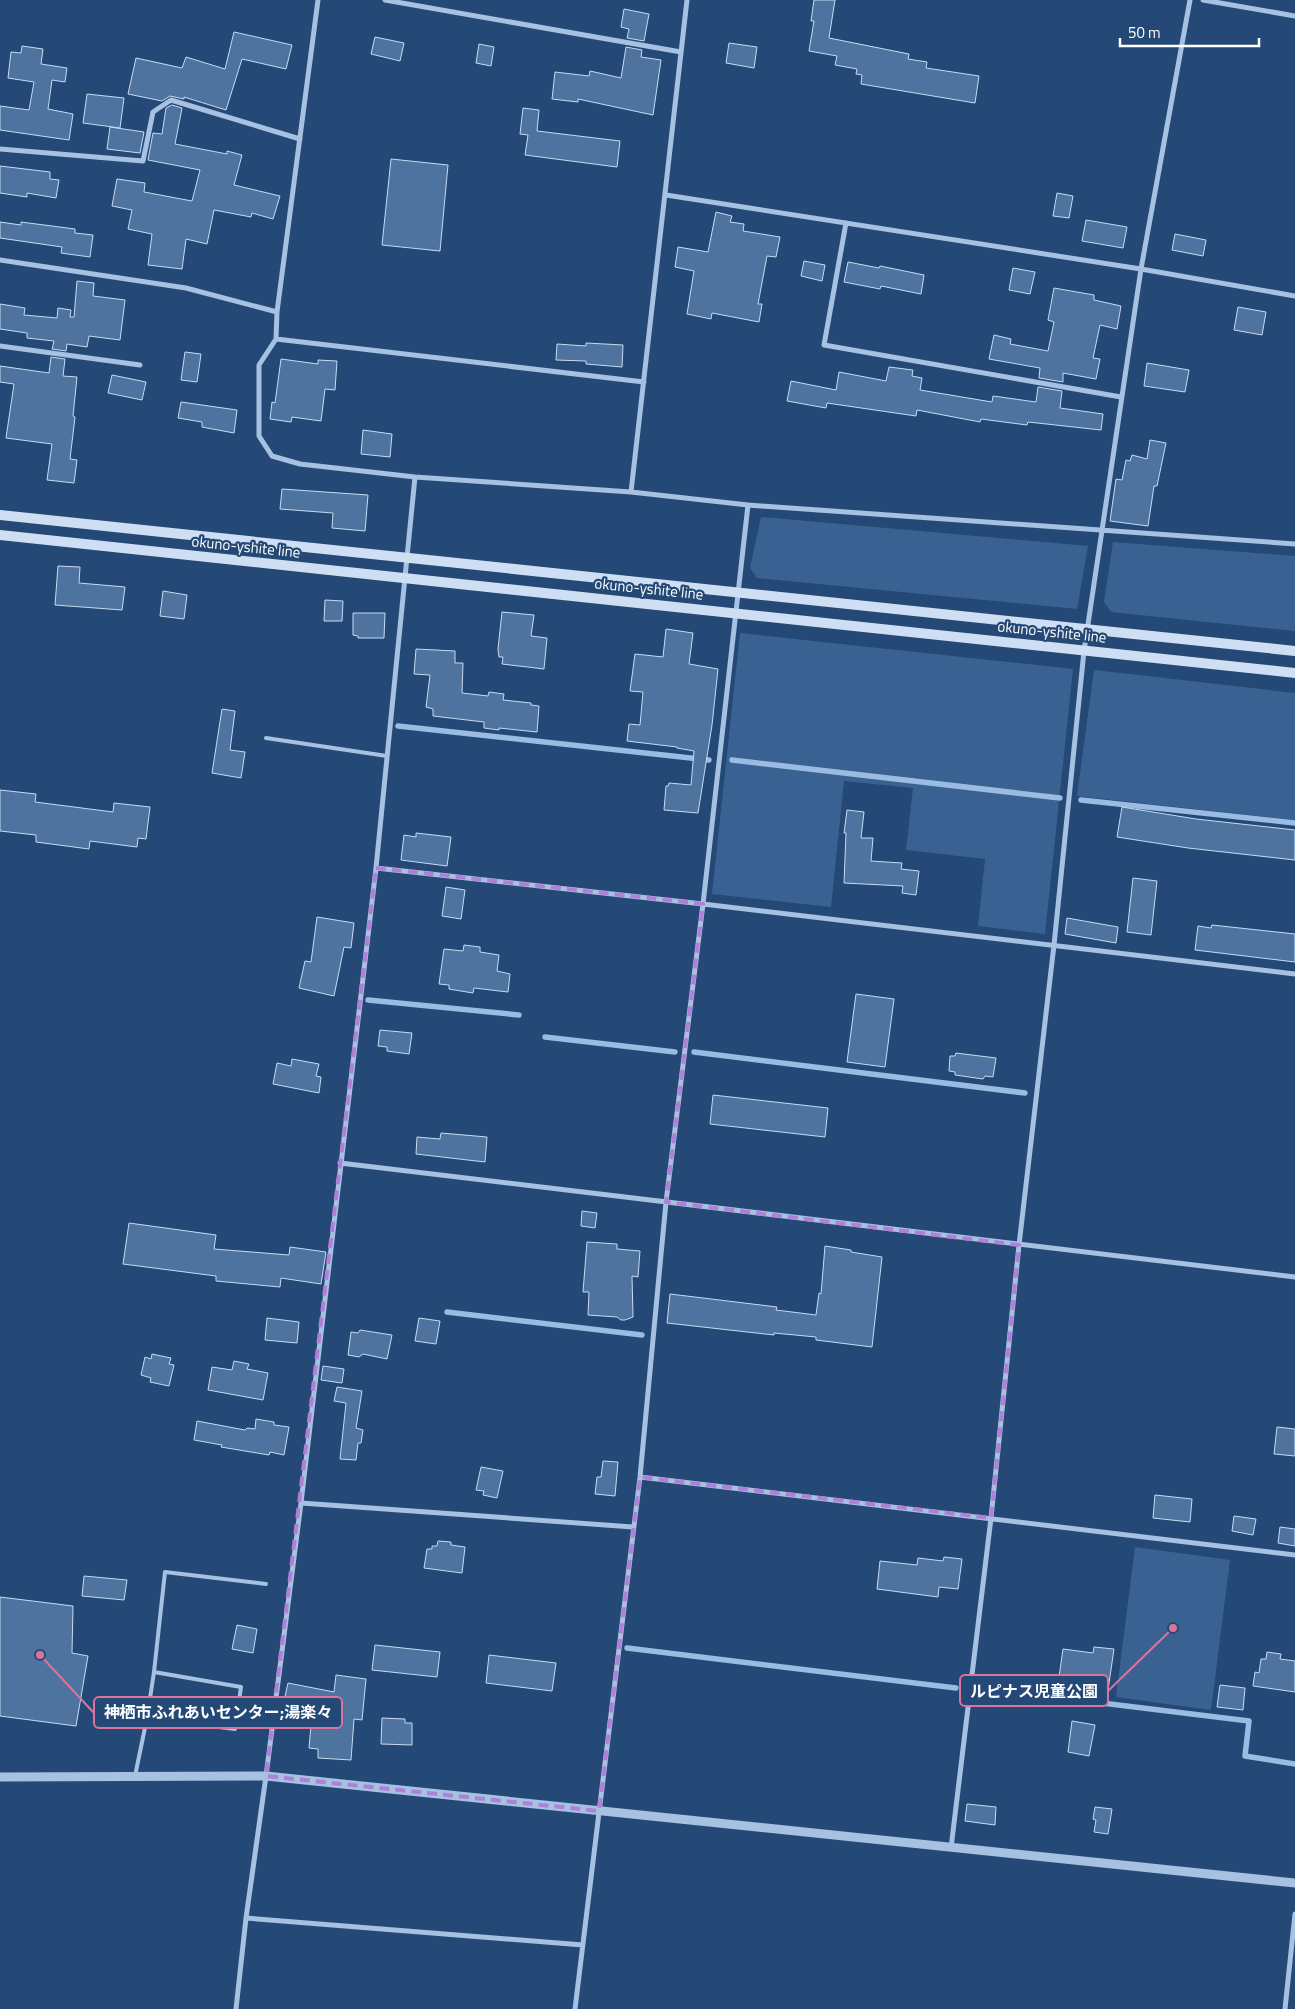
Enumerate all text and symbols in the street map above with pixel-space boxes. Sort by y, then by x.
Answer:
scale bar [1120,15,1259,47]
text: 50 m [1128,21,1161,44]
street label: okuno-yshite line [190,529,302,564]
street label: okuno-yshite line [593,571,705,606]
street label: okuno-yshite line [996,614,1108,649]
callout: ルピナス児童公園 [960,1675,1108,1706]
text: ルピナス児童公園 [970,1679,1098,1703]
callout: 神栖市ふれあいセンター;湯楽々 [94,1697,342,1728]
text: 神栖市ふれあいセンター;湯楽々 [104,1700,332,1724]

